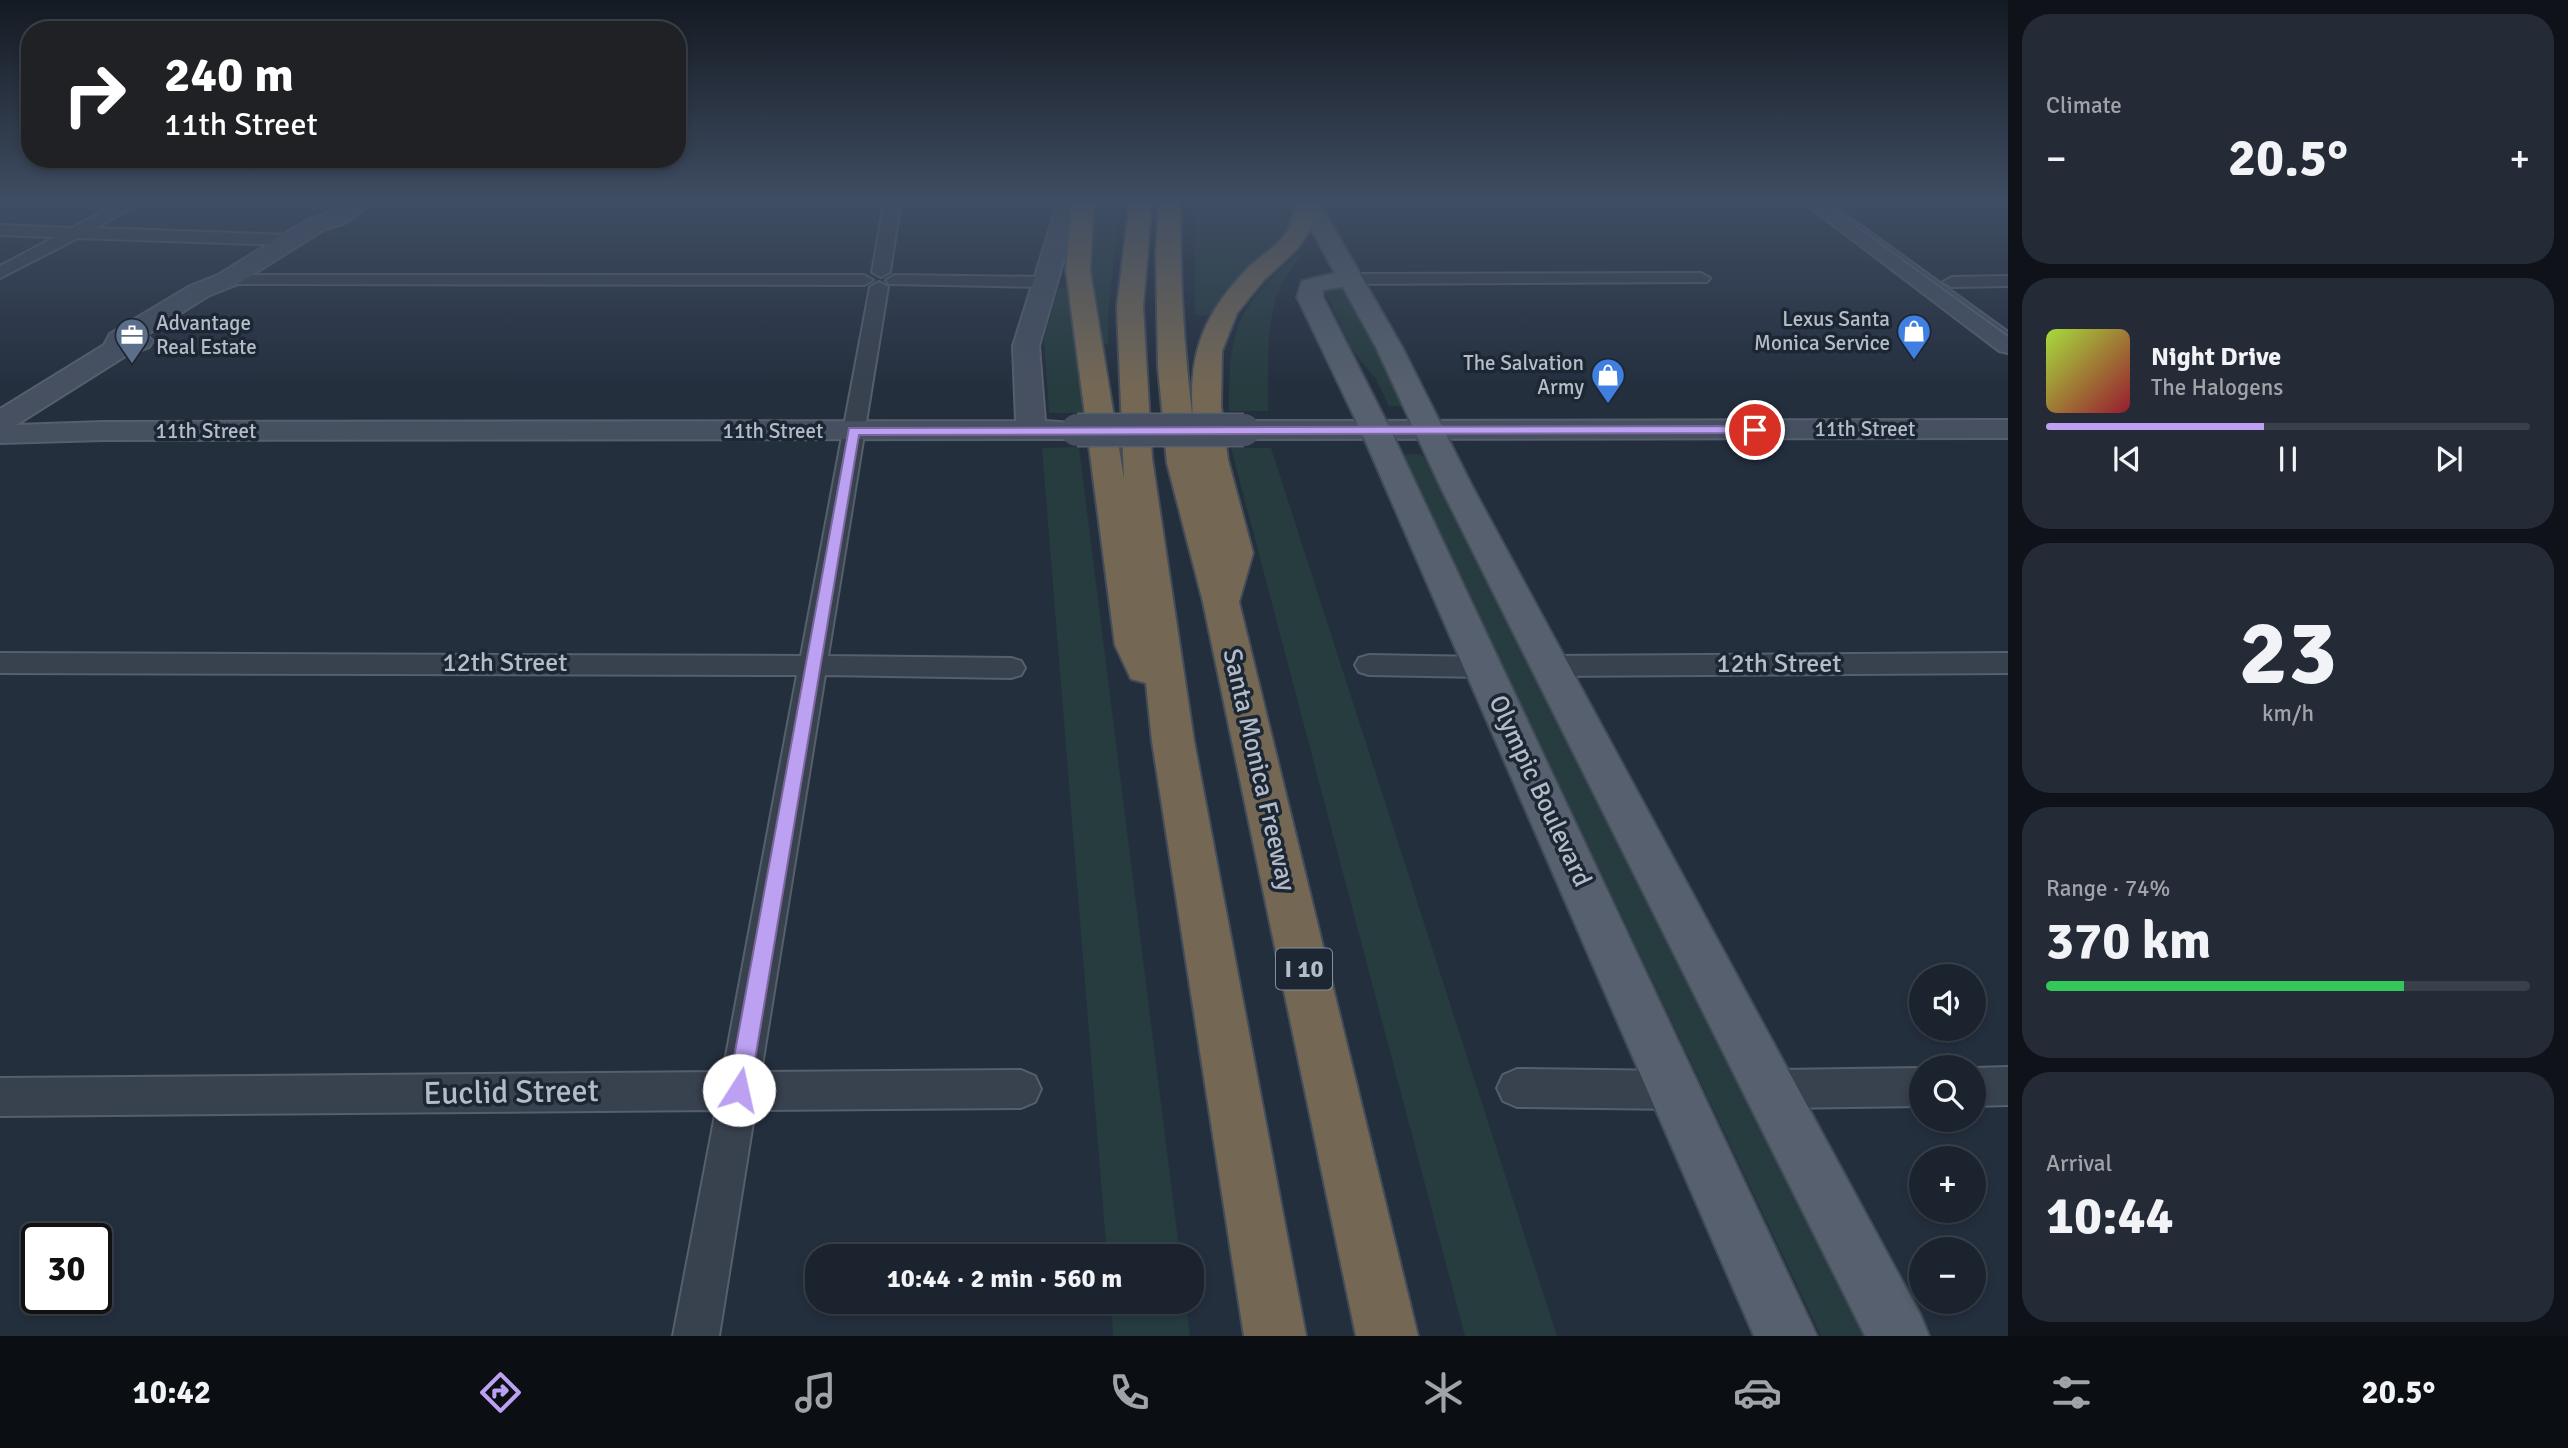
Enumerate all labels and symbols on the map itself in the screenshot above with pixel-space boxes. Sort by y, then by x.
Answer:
place label: Lexus Santa Monica Service [1754,306,1890,356]
place label: Advantage Real Estate [156,310,257,360]
shop icon: Lexus Santa Monica Service [1895,312,1933,361]
office icon: Advantage Real Estate [113,316,151,365]
place label: The Salvation Army [1463,350,1584,400]
shop icon: The Salvation Army [1589,356,1627,405]
pin [1725,400,1785,460]
street label: 11th Street [1815,416,1915,442]
street label: 11th Street [156,418,256,444]
street label: 11th Street [723,418,823,444]
street label: Santa Monica Freeway [1216,646,1302,894]
street label: 12th Street [443,647,567,679]
street label: 12th Street [1717,648,1841,680]
street label: Olympic Boulevard [1482,690,1598,892]
road number: I 10 [1276,948,1332,989]
position arrow [702,1053,776,1127]
street label: Euclid Street [423,1071,599,1113]
speed limit sign: 30 [21,1223,112,1314]

